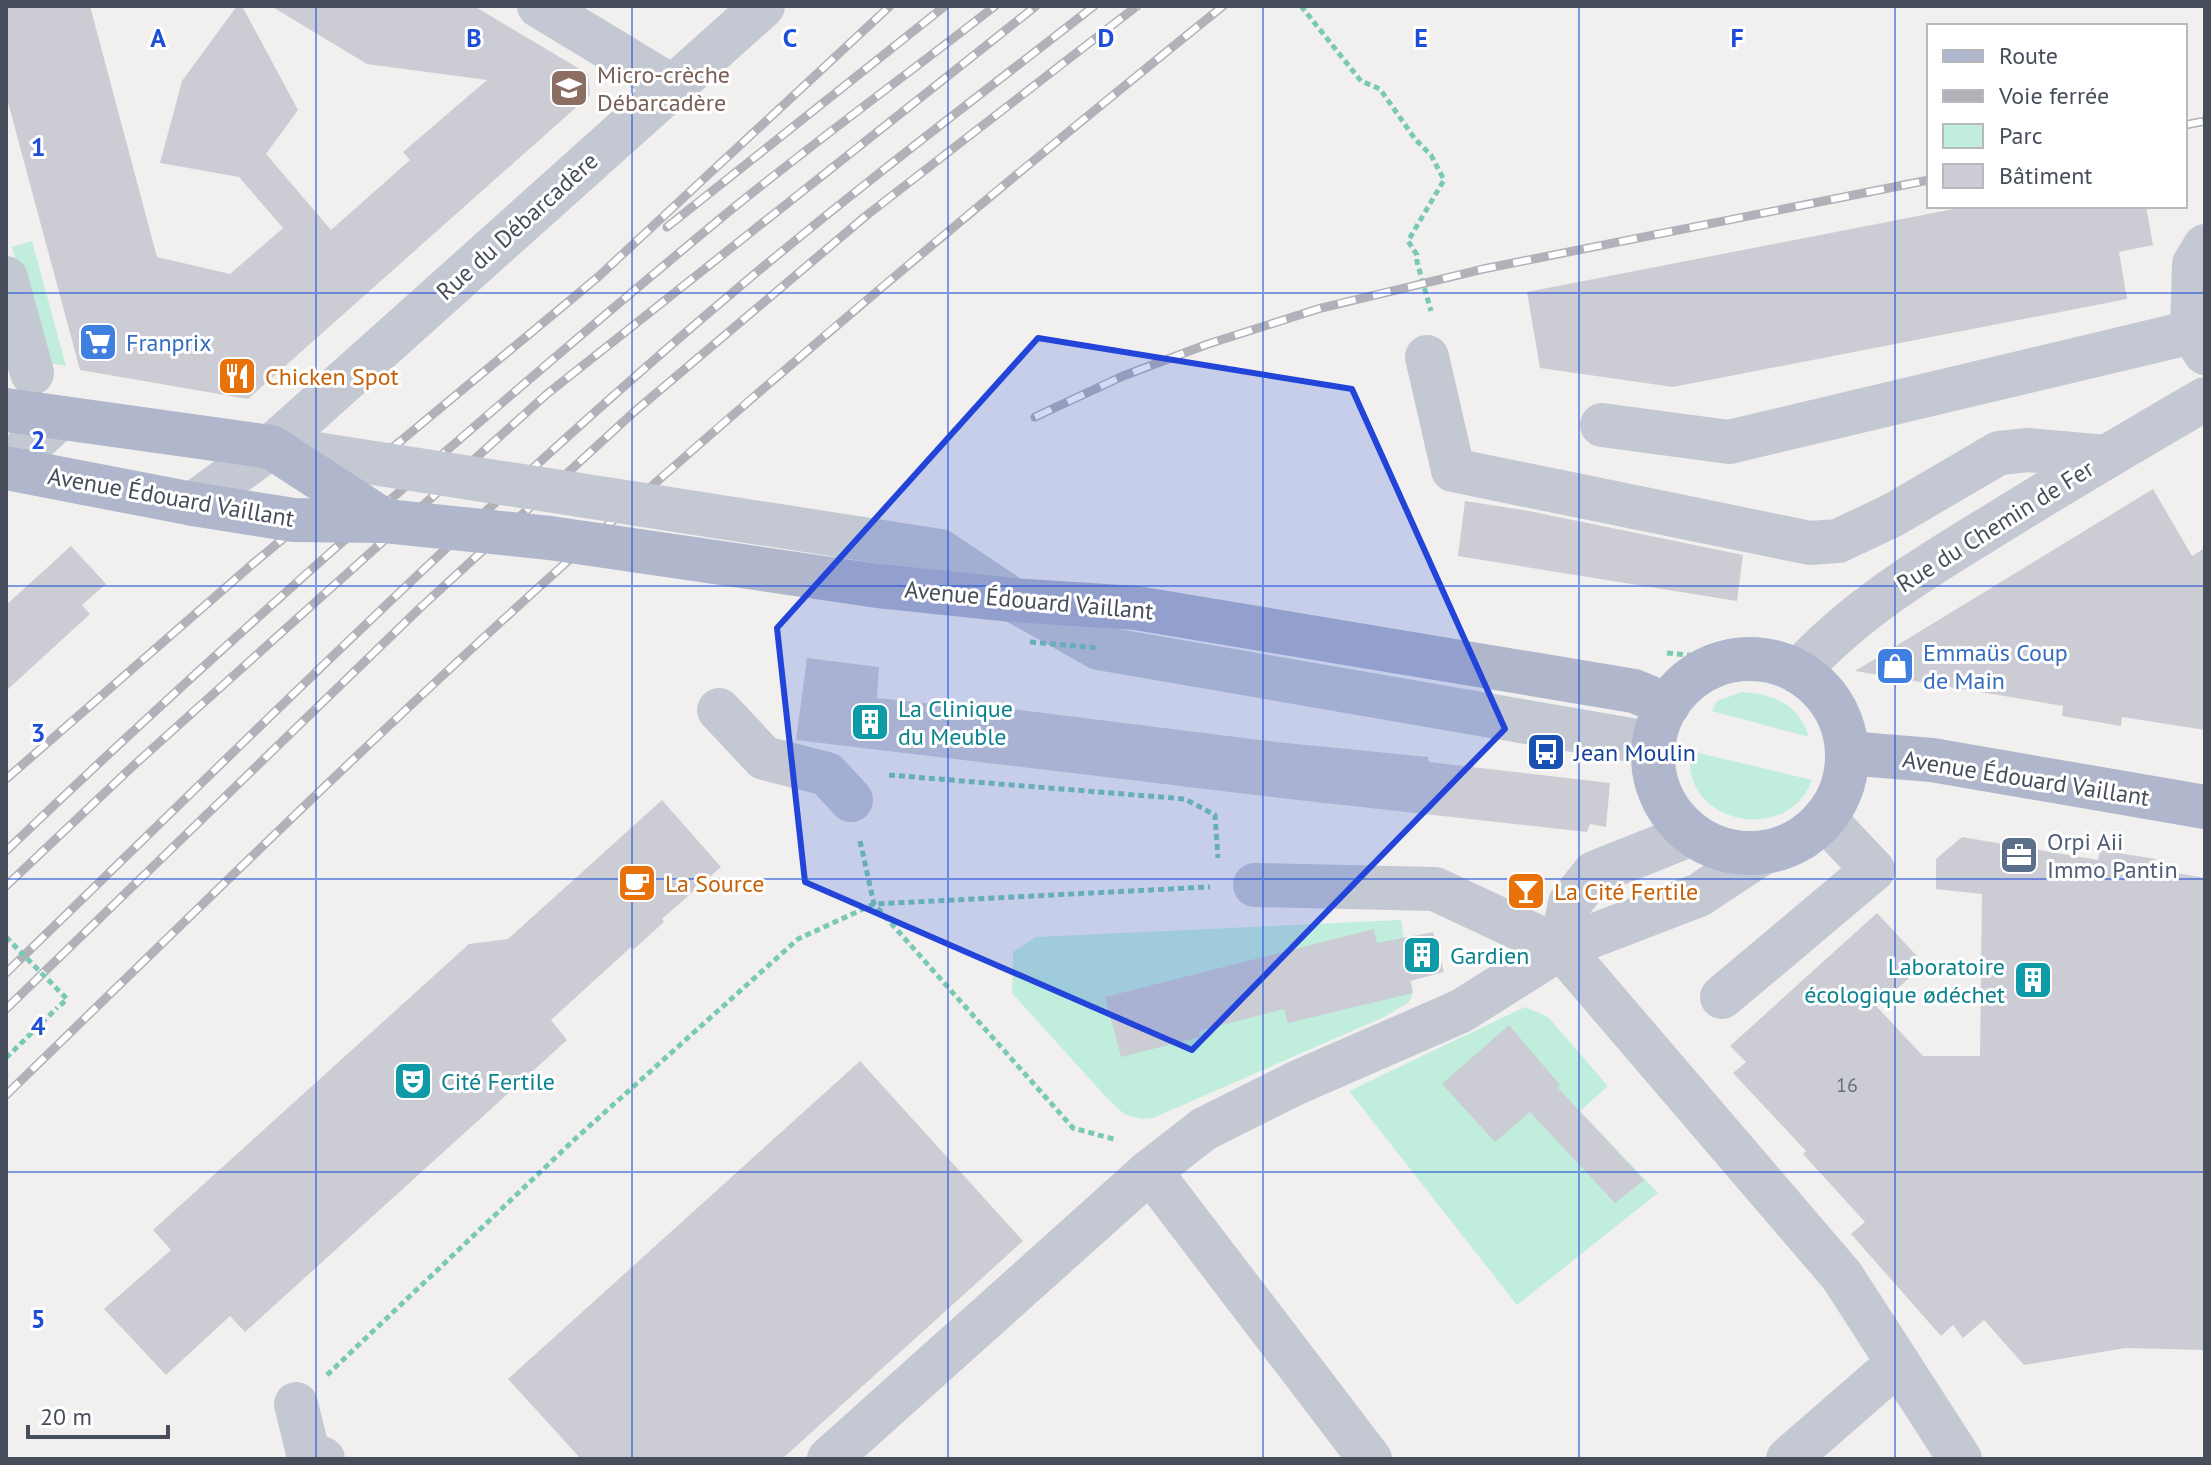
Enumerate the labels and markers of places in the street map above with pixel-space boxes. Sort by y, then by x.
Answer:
place label: Micro-crèche Débarcadère [597,59,730,118]
school or university icon: Micro-crèche Débarcadère [548,67,590,109]
supermarket icon: Franprix [77,321,119,363]
place label: Franprix [126,327,212,358]
restaurant icon: Chicken Spot [216,355,258,397]
place label: Chicken Spot [265,361,399,392]
place label: Emmaüs Coup de Main [1923,637,2068,696]
shop icon: Emmaüs Coup de Main [1874,645,1916,687]
place label: La Clinique du Meuble [898,693,1013,752]
building icon: La Clinique du Meuble [849,701,891,743]
bus stop icon: Jean Moulin [1525,731,1567,773]
place label: Jean Moulin [1573,737,1696,768]
place label: Orpi Aii Immo Pantin [2047,826,2178,885]
office icon: Orpi Aii Immo Pantin [1998,834,2040,876]
cafe icon: La Source [616,862,658,904]
place label: La Source [665,868,764,899]
bar icon: La Cité Fertile [1505,870,1547,912]
place label: La Cité Fertile [1554,876,1698,907]
building icon: Gardien [1401,934,1443,976]
place label: Gardien [1450,940,1529,971]
place label: Laboratoire écologique ødéchet [1804,951,2005,1010]
building icon: Laboratoire écologique ødéchet [2012,959,2054,1001]
theatre icon: Cité Fertile [392,1060,434,1102]
place label: Cité Fertile [441,1066,555,1097]

